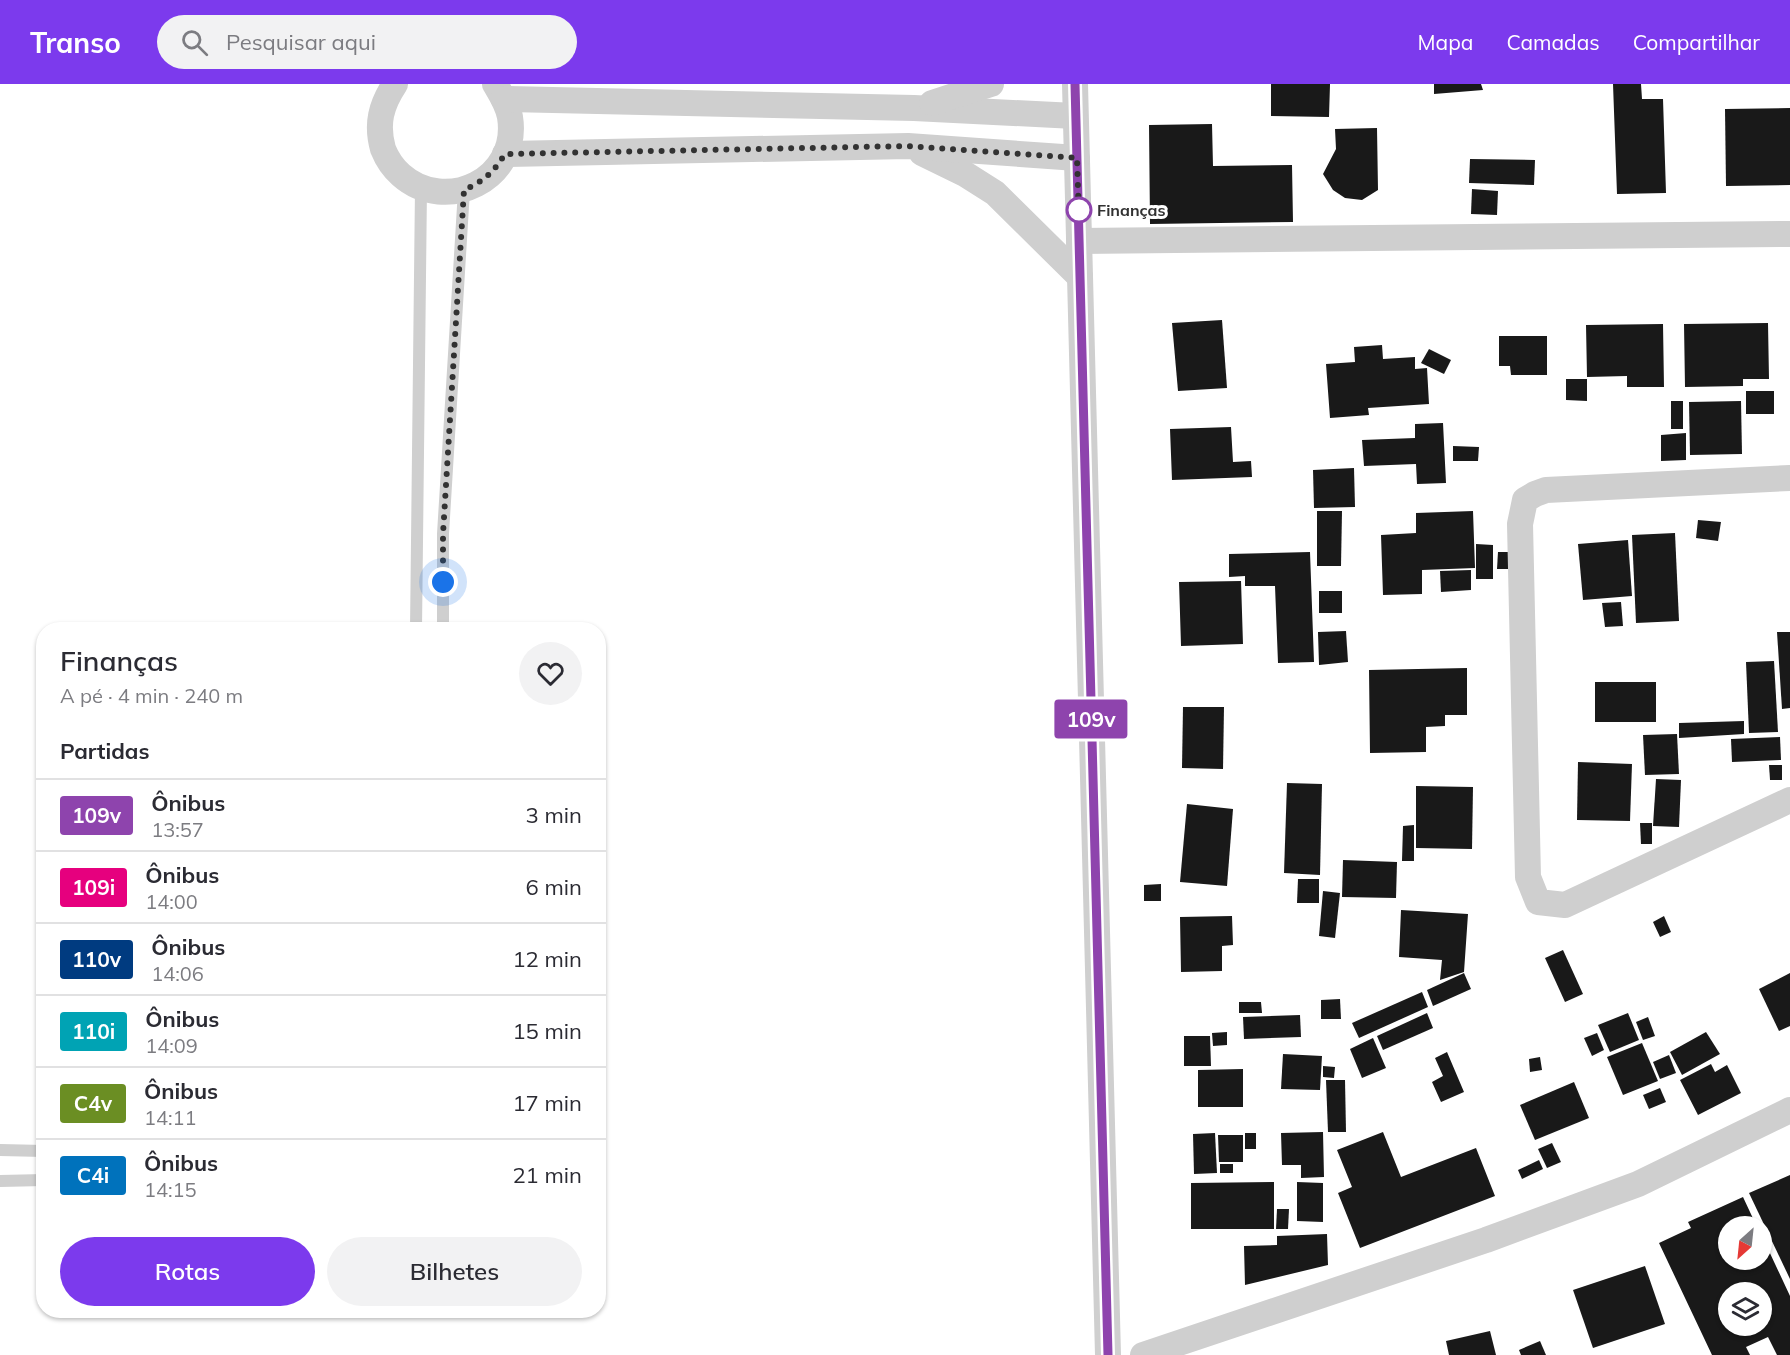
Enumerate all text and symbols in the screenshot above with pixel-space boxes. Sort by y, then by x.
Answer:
search box [157,15,577,69]
text: Transo [30,25,121,60]
icon: search [178,26,211,59]
text: Pesquisar aqui [226,28,376,56]
text: Mapa [1418,29,1473,55]
text: Camadas [1506,29,1600,55]
text: Compartilhar [1633,29,1760,55]
marker: Finanças [1066,197,1092,223]
place label: Finanças [1097,200,1166,220]
your location [428,567,458,597]
button: heart [519,642,582,705]
text: Finanças [60,643,178,678]
text: A pé · 4 min · 240 m [60,683,243,708]
line badge: 109v [1049,700,1133,738]
text: 109v [1066,706,1116,732]
text: Partidas [60,737,149,765]
text: Ônibus [151,789,225,817]
text: 3 min [526,801,582,829]
text: 109v [72,802,121,828]
text: 13:57 [151,817,204,842]
text: Ônibus [145,861,219,889]
text: 6 min [526,873,582,901]
text: 109i [72,874,115,900]
text: 14:00 [145,889,198,914]
text: Ônibus [151,933,225,961]
text: 12 min [512,945,582,973]
text: 110v [72,946,121,972]
text: 14:06 [151,961,204,986]
text: Ônibus [145,1005,219,1033]
text: 15 min [512,1017,582,1045]
text: 110i [72,1018,115,1044]
text: 14:09 [145,1033,198,1058]
text: Ônibus [144,1077,218,1105]
text: 17 min [512,1089,582,1117]
text: C4v [74,1090,112,1116]
text: 14:11 [144,1105,197,1130]
text: Ônibus [144,1149,218,1177]
text: 21 min [512,1161,582,1189]
text: C4i [77,1162,109,1188]
text: 14:15 [144,1177,197,1202]
north arrow [1718,1216,1772,1270]
map controls [1718,1216,1772,1336]
button: Rotas [60,1237,315,1306]
button: Bilhetes [327,1237,582,1306]
button: layers [1718,1282,1772,1336]

